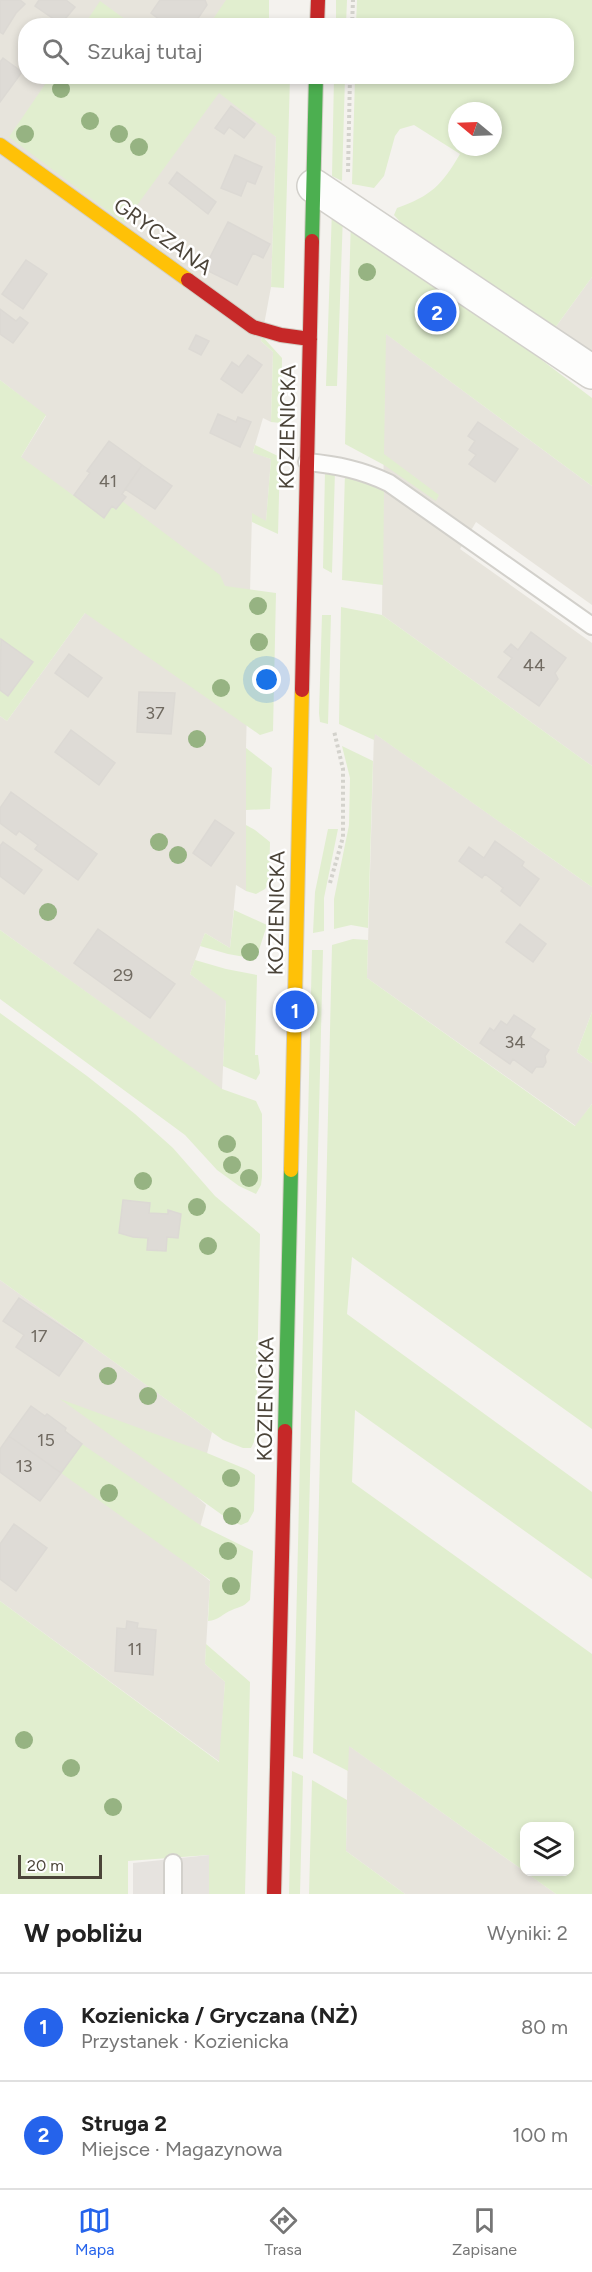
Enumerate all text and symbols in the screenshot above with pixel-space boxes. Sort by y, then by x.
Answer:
search box [18,18,574,84]
icon: search [39,35,72,68]
text: Szukaj tutaj [87,38,203,65]
north arrow [448,102,502,156]
street label: GRYCZANA [109,192,217,280]
pin: 2 [418,290,456,334]
street label: KOZIENICKA [273,364,301,490]
house number: 41 [99,470,117,492]
house number: 44 [523,654,545,676]
your location [252,665,281,694]
house number: 37 [145,702,165,724]
street label: KOZIENICKA [262,850,290,976]
house number: 29 [113,964,133,986]
pin: 1 [276,988,314,1032]
house number: 34 [505,1031,525,1053]
house number: 17 [30,1325,48,1347]
street label: KOZIENICKA [251,1336,279,1462]
house number: 15 [37,1429,55,1451]
house number: 13 [15,1455,33,1477]
house number: 11 [128,1638,142,1660]
map controls [520,1822,574,1876]
button: layers [520,1822,574,1876]
scale bar [18,1852,102,1880]
text: 20 m [27,1856,64,1875]
text: W pobliżu [24,1917,142,1949]
text: Wyniki: 2 [487,1921,568,1945]
text: Kozienicka / Gryczana (NŻ) [81,2002,358,2029]
text: 1 [39,2015,48,2039]
text: 80 m [521,2015,568,2039]
text: Przystanek · Kozienicka [81,2029,289,2053]
text: Struga 2 [81,2110,167,2137]
text: 2 [38,2123,49,2147]
text: 100 m [512,2123,568,2147]
text: Miejsce · Magazynowa [81,2137,282,2161]
tab: Mapa [75,2204,114,2259]
tab: Trasa [265,2204,302,2259]
tab: Zapisane [452,2204,517,2259]

